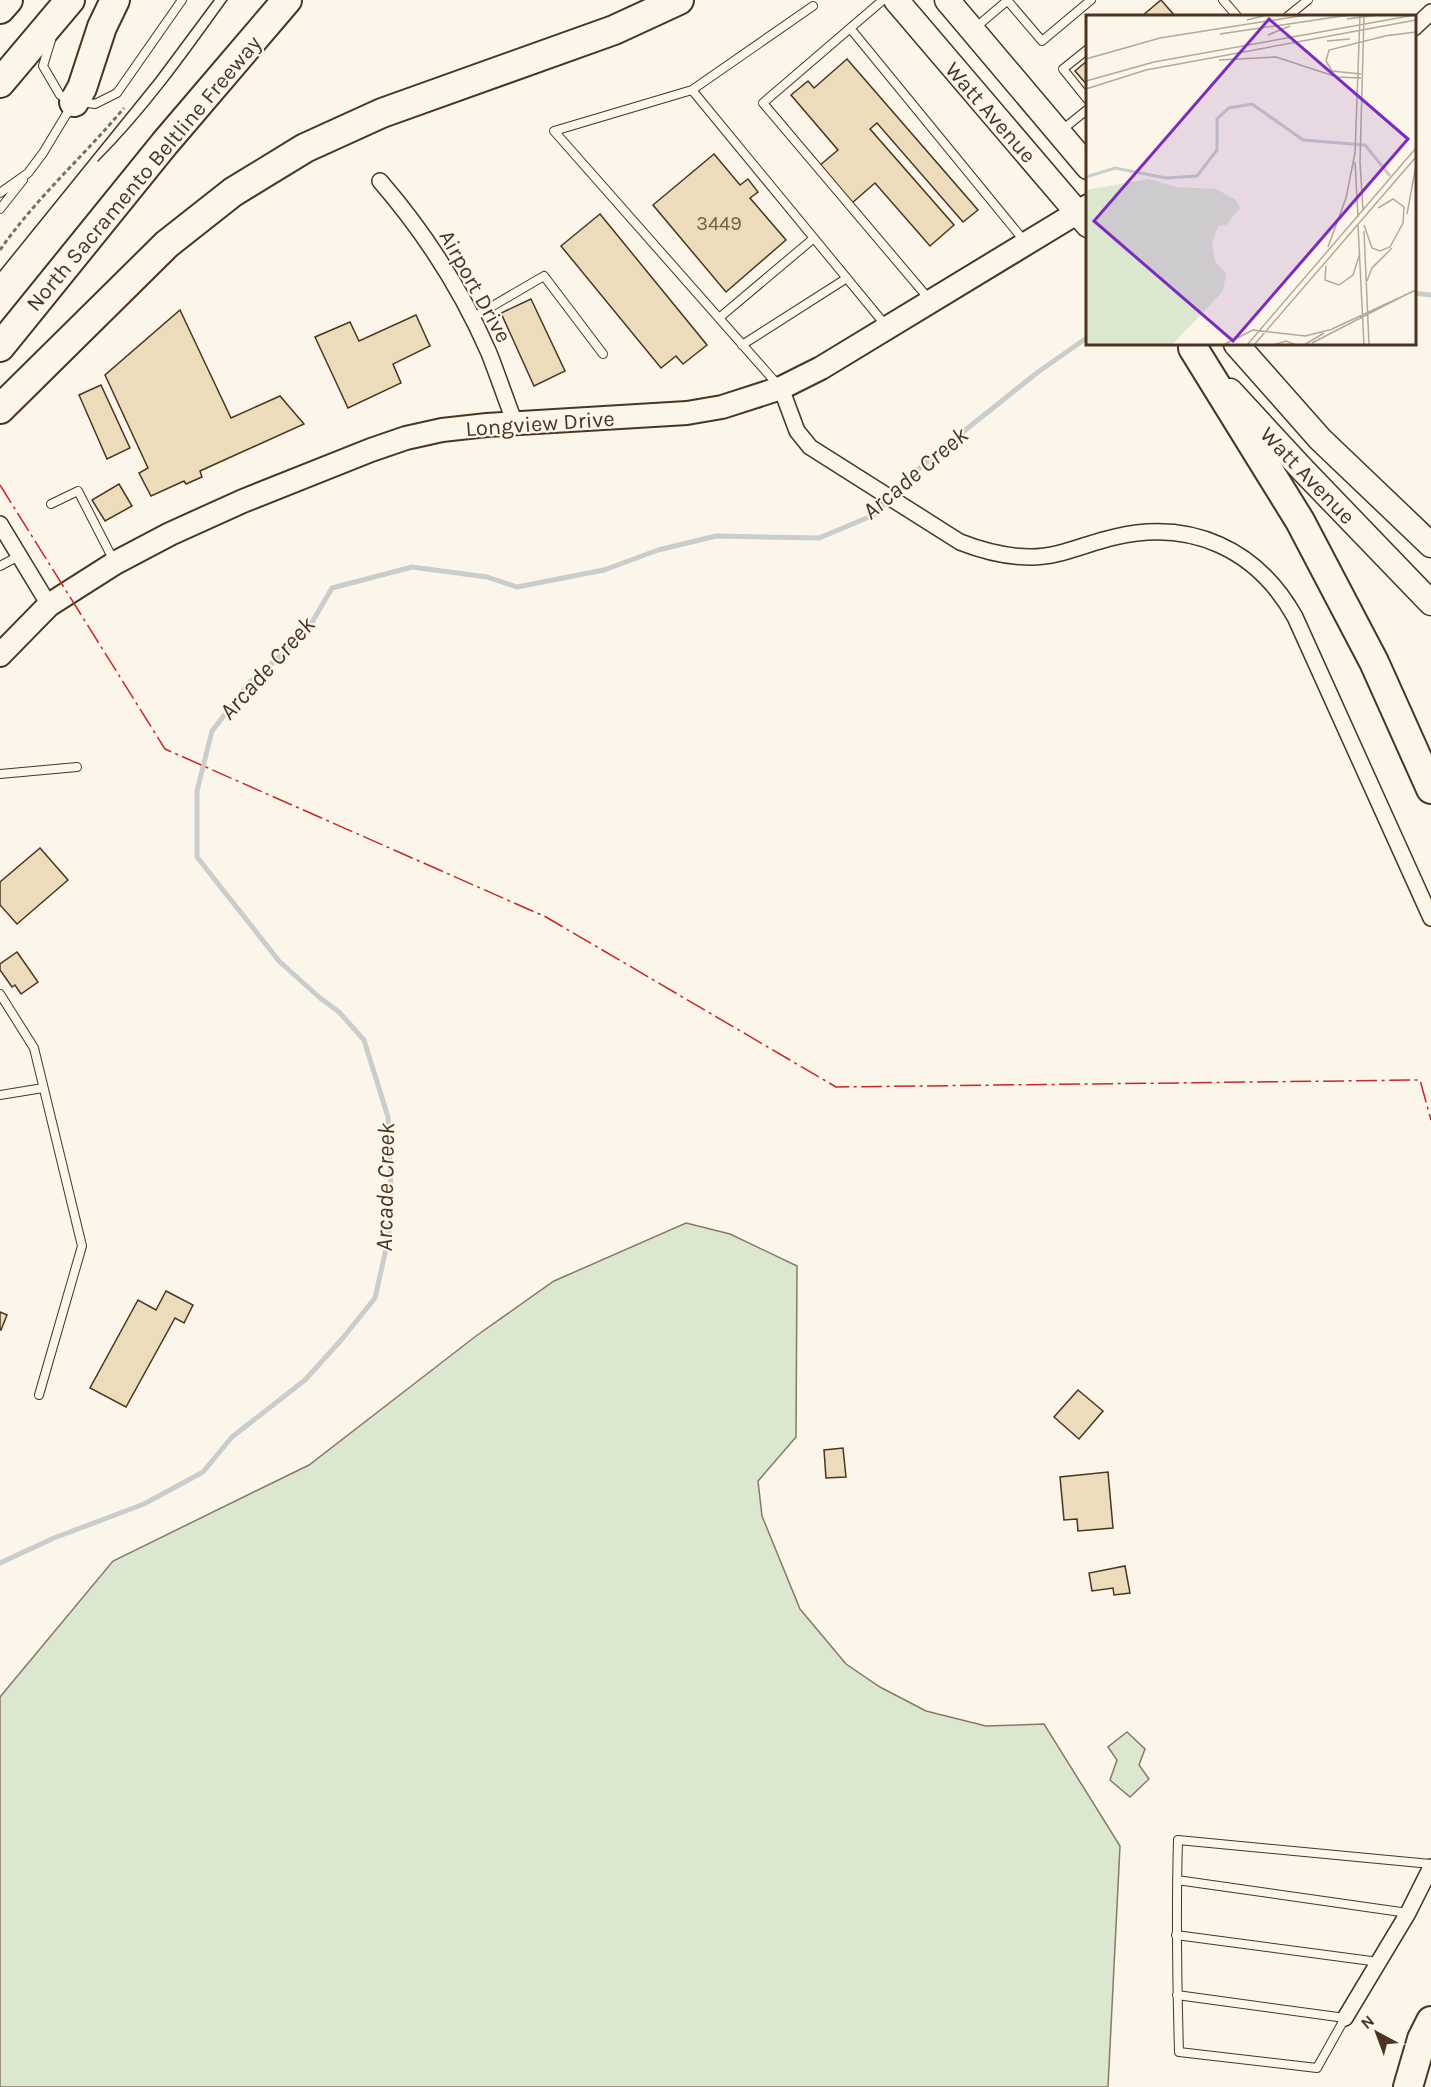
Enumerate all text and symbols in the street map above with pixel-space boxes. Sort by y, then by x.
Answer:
inset map [1086,15,1416,345]
street label: North Sacramento Beltline Freeway [21,31,267,317]
street label: Watt Avenue [939,57,1041,168]
house number: 3449 [696,212,742,235]
street label: Airport Drive [433,226,517,347]
street label: Longview Drive [465,406,616,442]
water label: Arcade Creek [857,420,974,525]
street label: Watt Avenue [1254,422,1360,530]
water label: Arcade Creek [213,610,321,725]
water label: Arcade Creek [370,1122,400,1252]
north arrow [1347,2003,1407,2063]
text: N [1357,2011,1378,2033]

